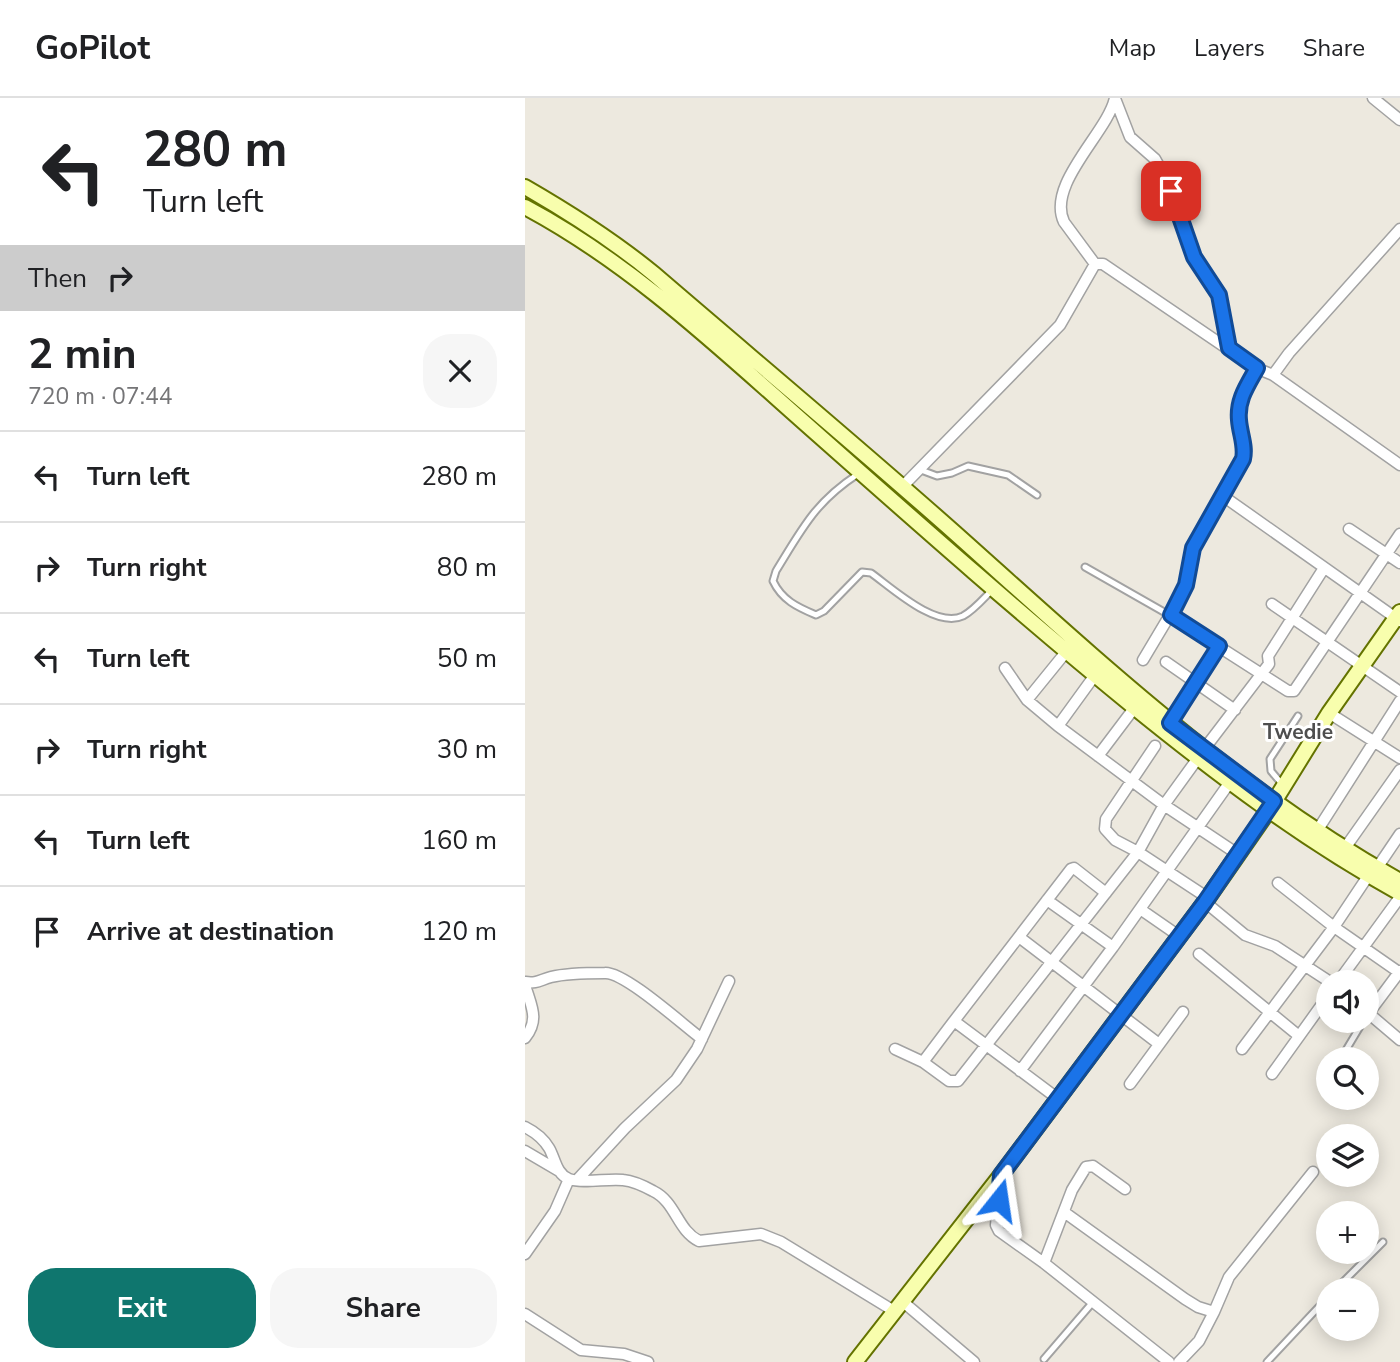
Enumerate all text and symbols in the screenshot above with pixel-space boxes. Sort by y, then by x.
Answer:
text: GoPilot [35,26,150,71]
text: Map [1109,32,1156,64]
text: Layers [1194,32,1265,64]
text: Share [1303,32,1365,64]
text: 280 m [143,116,287,183]
icon: left [28,126,119,217]
pin [1141,161,1201,221]
icon: arrive [1152,172,1190,210]
text: Turn left [143,180,263,223]
icon: right [101,259,139,297]
text: Then [28,261,87,296]
text: 2 min [28,326,137,383]
button: close [423,334,497,408]
text: 720 m · 07:44 [28,381,173,412]
icon: left [28,458,66,496]
text: Turn left [87,459,190,494]
text: 280 m [421,459,497,494]
icon: right [28,549,66,587]
text: Turn right [87,550,206,585]
text: 80 m [437,550,497,585]
icon: left [28,640,66,678]
text: Turn left [87,641,190,676]
text: 50 m [437,641,497,676]
district label: Twedie [1263,718,1333,746]
icon: right [28,731,66,769]
text: Turn right [87,732,206,767]
text: 30 m [437,732,497,767]
icon: left [28,822,66,860]
text: Turn left [87,823,190,858]
text: 160 m [421,823,497,858]
icon: arrive [28,913,66,951]
text: Arrive at destination [87,914,334,949]
text: 120 m [421,914,497,949]
map controls [1316,970,1379,1341]
button: sound [1316,970,1379,1033]
button: search [1316,1047,1379,1110]
button: layers [1316,1124,1379,1187]
position arrow [962,1163,1036,1237]
button: + [1316,1201,1379,1264]
button: Exit [28,1268,256,1348]
button: Share [270,1268,497,1348]
button: − [1316,1278,1379,1341]

